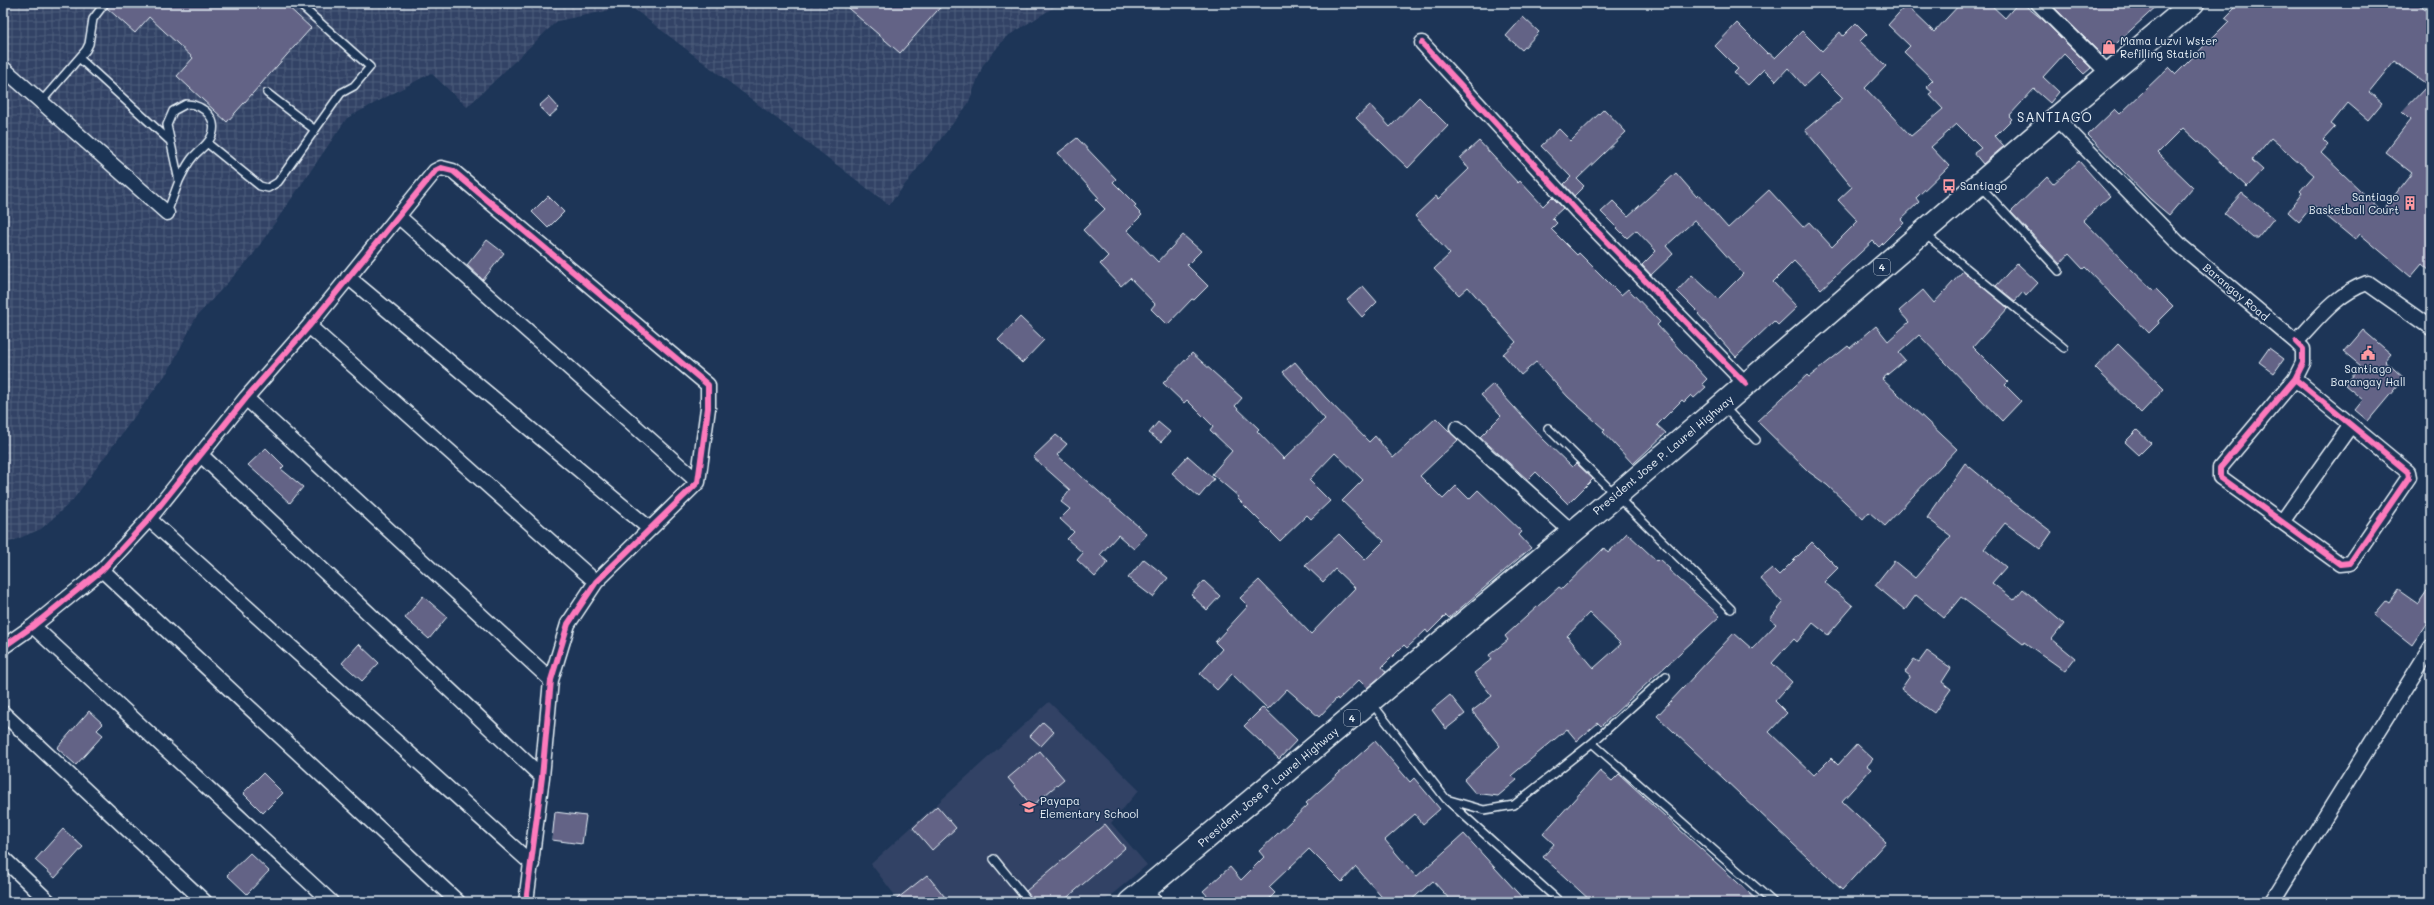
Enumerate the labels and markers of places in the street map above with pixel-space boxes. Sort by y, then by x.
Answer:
place label: Mama Luzvi Wster Refilling Station [2120,33,2218,61]
shop icon: Mama Luzvi Wster Refilling Station [2101,39,2117,55]
bus stop icon: Santiago [1941,178,1957,194]
place label: Santiago [1960,178,2008,193]
place label: Santiago Basketball Court [2309,189,2399,217]
building icon: Santiago Basketball Court [2402,195,2418,211]
public building icon: Santiago Barangay Hall [2360,345,2376,361]
place label: Santiago Barangay Hall [2331,361,2405,389]
place label: Payapa Elementary School [1040,793,1139,821]
school or university icon: Payapa Elementary School [1021,799,1037,815]

